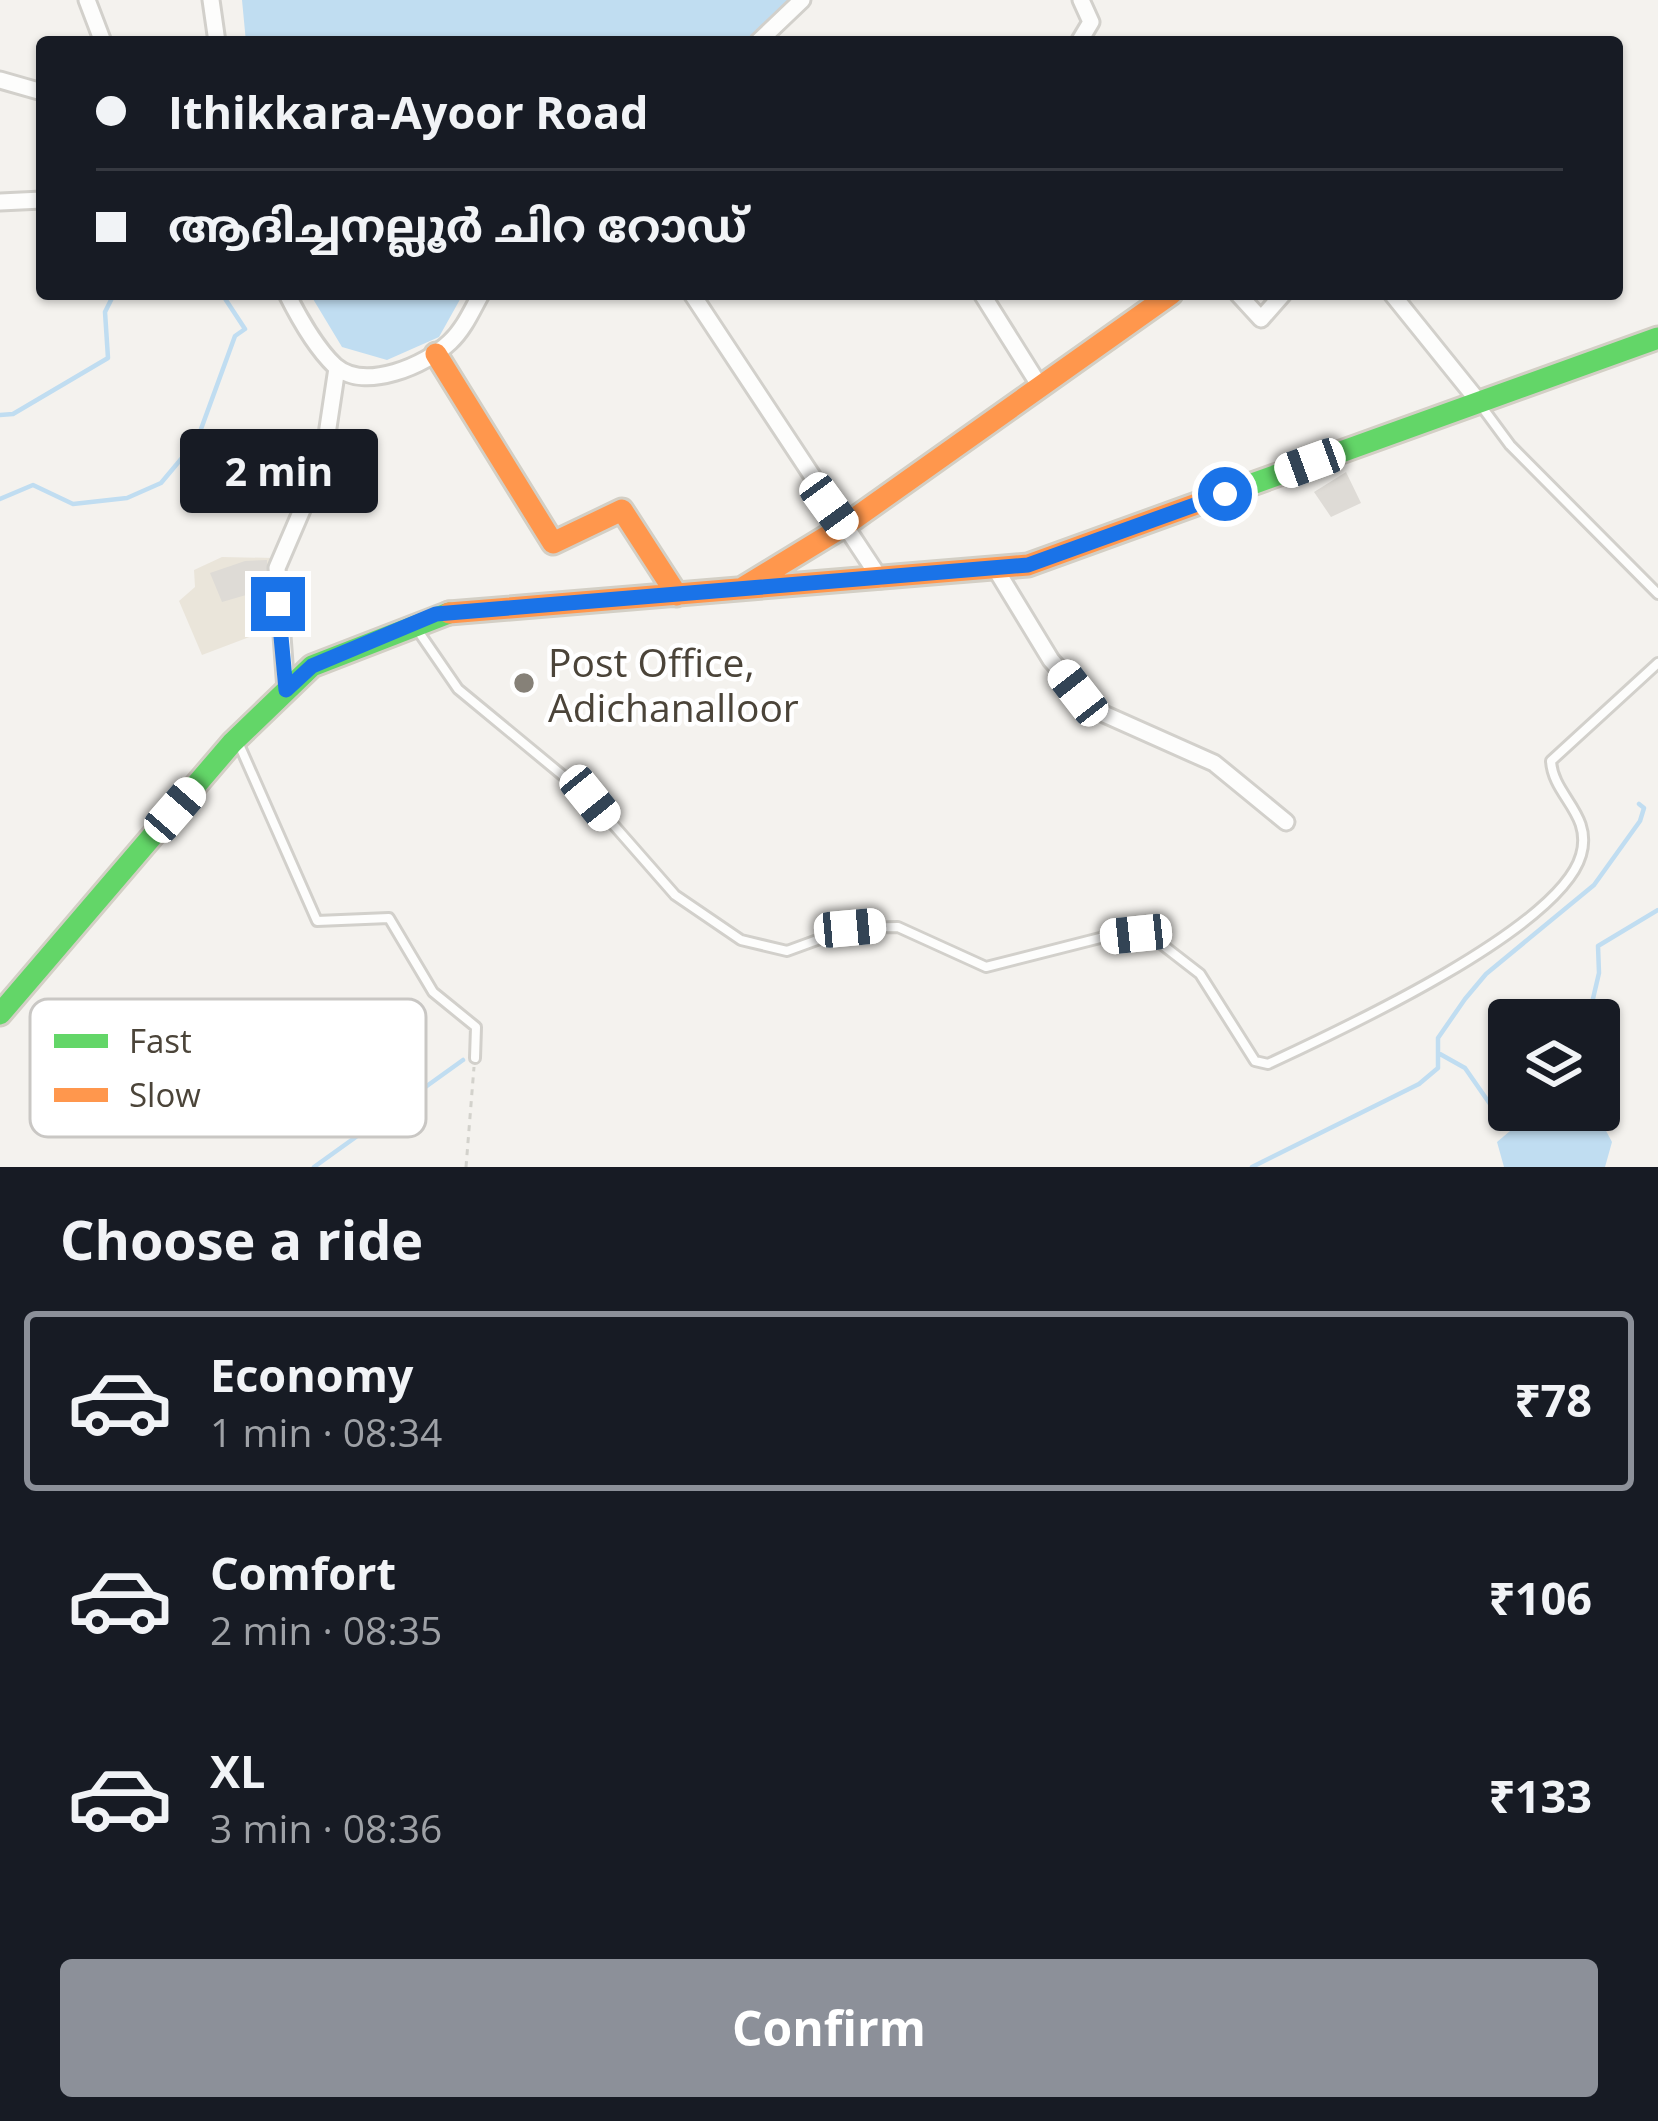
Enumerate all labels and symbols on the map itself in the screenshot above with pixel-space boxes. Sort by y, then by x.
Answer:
callout: 2 min [179,430,377,514]
car [1270,434,1350,492]
car [793,466,865,546]
route start [1198,467,1252,521]
route end [251,577,305,631]
place label: Post Office, Adichanalloor [548,635,799,733]
car [1042,654,1114,732]
marker: Post Office, Adichanalloor [511,670,537,696]
car [553,759,627,837]
car [138,771,212,849]
car [813,907,887,949]
car [1098,912,1174,956]
legend [30,999,426,1137]
text: Fast [129,1018,192,1063]
text: Slow [129,1072,201,1117]

